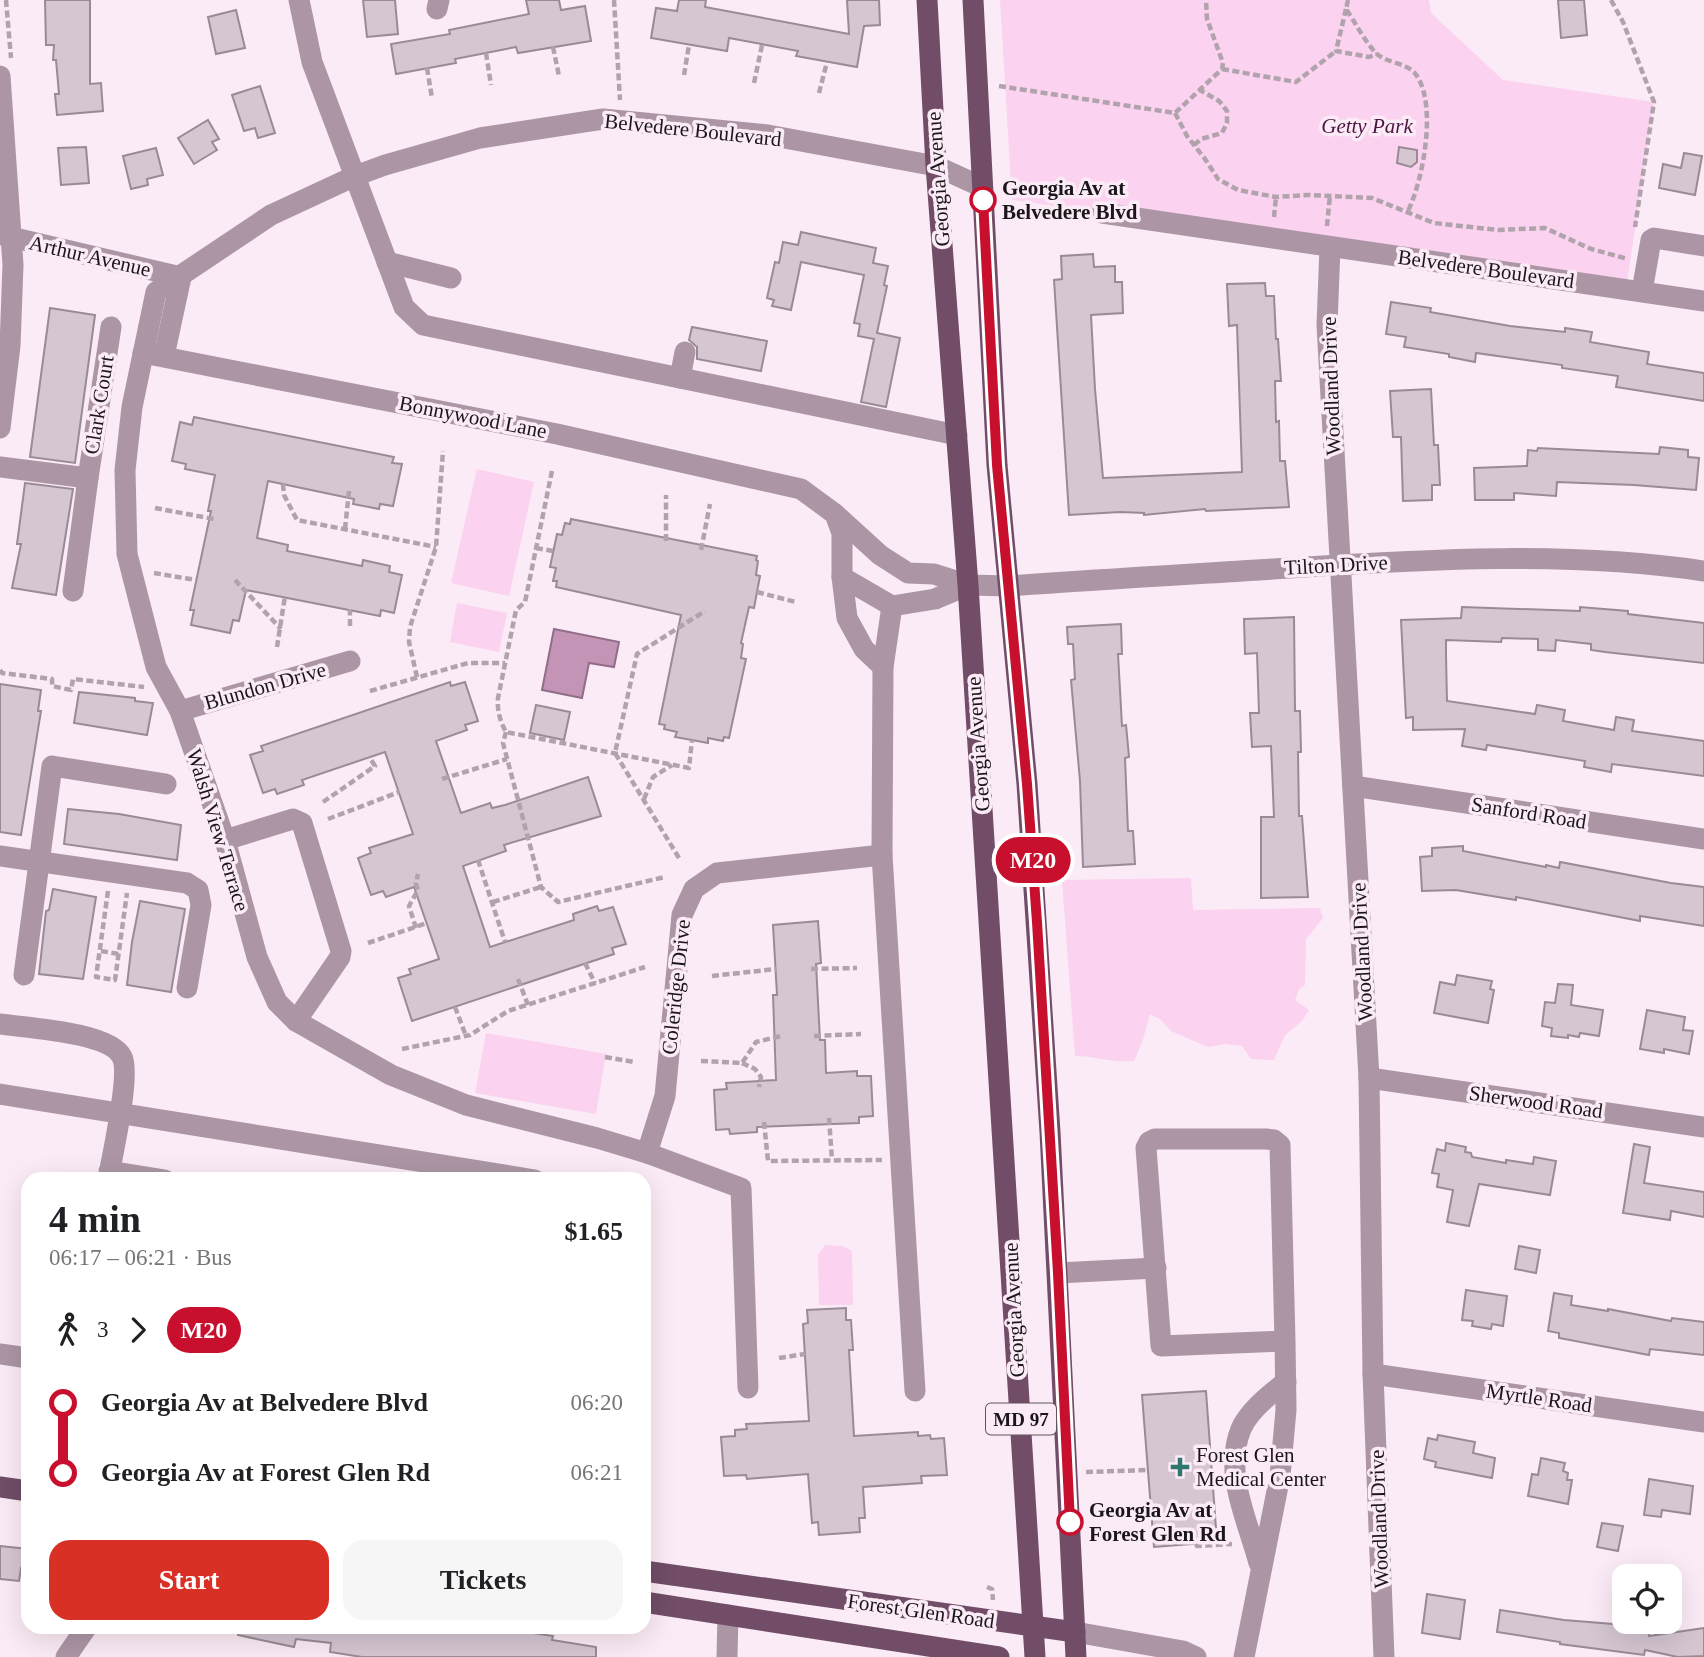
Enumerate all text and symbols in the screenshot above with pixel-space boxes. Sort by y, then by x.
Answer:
street label: Belvedere Boulevard [603,109,783,151]
street label: Georgia Avenue [921,111,955,247]
park label: Getty Park [1321,114,1413,138]
place label: Georgia Av at Belvedere Blvd [1002,176,1138,224]
marker: Georgia Av at Belvedere Blvd [970,187,996,213]
street label: Arthur Avenue [27,230,153,282]
street label: Belvedere Boulevard [1396,245,1576,293]
street label: Woodland Drive [1317,316,1345,456]
street label: Clark Court [79,354,119,456]
street label: Bonnywood Lane [397,391,549,443]
street label: Tilton Drive [1284,550,1388,580]
street label: Blundon Drive [201,657,329,715]
street label: Georgia Avenue [961,676,995,812]
street label: Walsh View Terrace [182,746,254,914]
street label: Sanford Road [1470,792,1589,834]
line badge: M20 [993,837,1073,883]
text: M20 [1010,847,1056,873]
street label: Woodland Drive [1346,882,1378,1022]
street label: Coleridge Drive [657,918,695,1056]
street label: Sherwood Road [1468,1081,1605,1123]
text: 4 min [49,1198,141,1240]
text: $1.65 [565,1217,623,1246]
street label: Georgia Avenue [998,1242,1030,1378]
text: 06:17 – 06:21 · Bus [49,1245,232,1270]
icon: walk [49,1311,87,1349]
icon: forward [119,1311,157,1349]
text: 3 [97,1317,109,1342]
text: M20 [181,1317,227,1343]
street label: Myrtle Road [1484,1379,1594,1417]
text: Georgia Av at Belvedere Blvd [101,1388,428,1417]
text: 06:20 [571,1390,623,1415]
road number: MD 97 [986,1404,1056,1434]
place label: Forest Glen Medical Center [1196,1443,1326,1491]
street label: Woodland Drive [1365,1449,1393,1589]
marker: Forest Glen Medical Center [1170,1457,1190,1477]
text: Georgia Av at Forest Glen Rd [101,1458,430,1487]
text: 06:21 [571,1460,623,1485]
place label: Georgia Av at Forest Glen Rd [1089,1498,1227,1546]
marker: Georgia Av at Forest Glen Rd [1057,1509,1083,1535]
button: Start [49,1540,329,1620]
button: Tickets [343,1540,623,1620]
map controls [1612,1564,1682,1634]
button: locate [1612,1564,1682,1634]
street label: Forest Glen Road [846,1589,997,1633]

